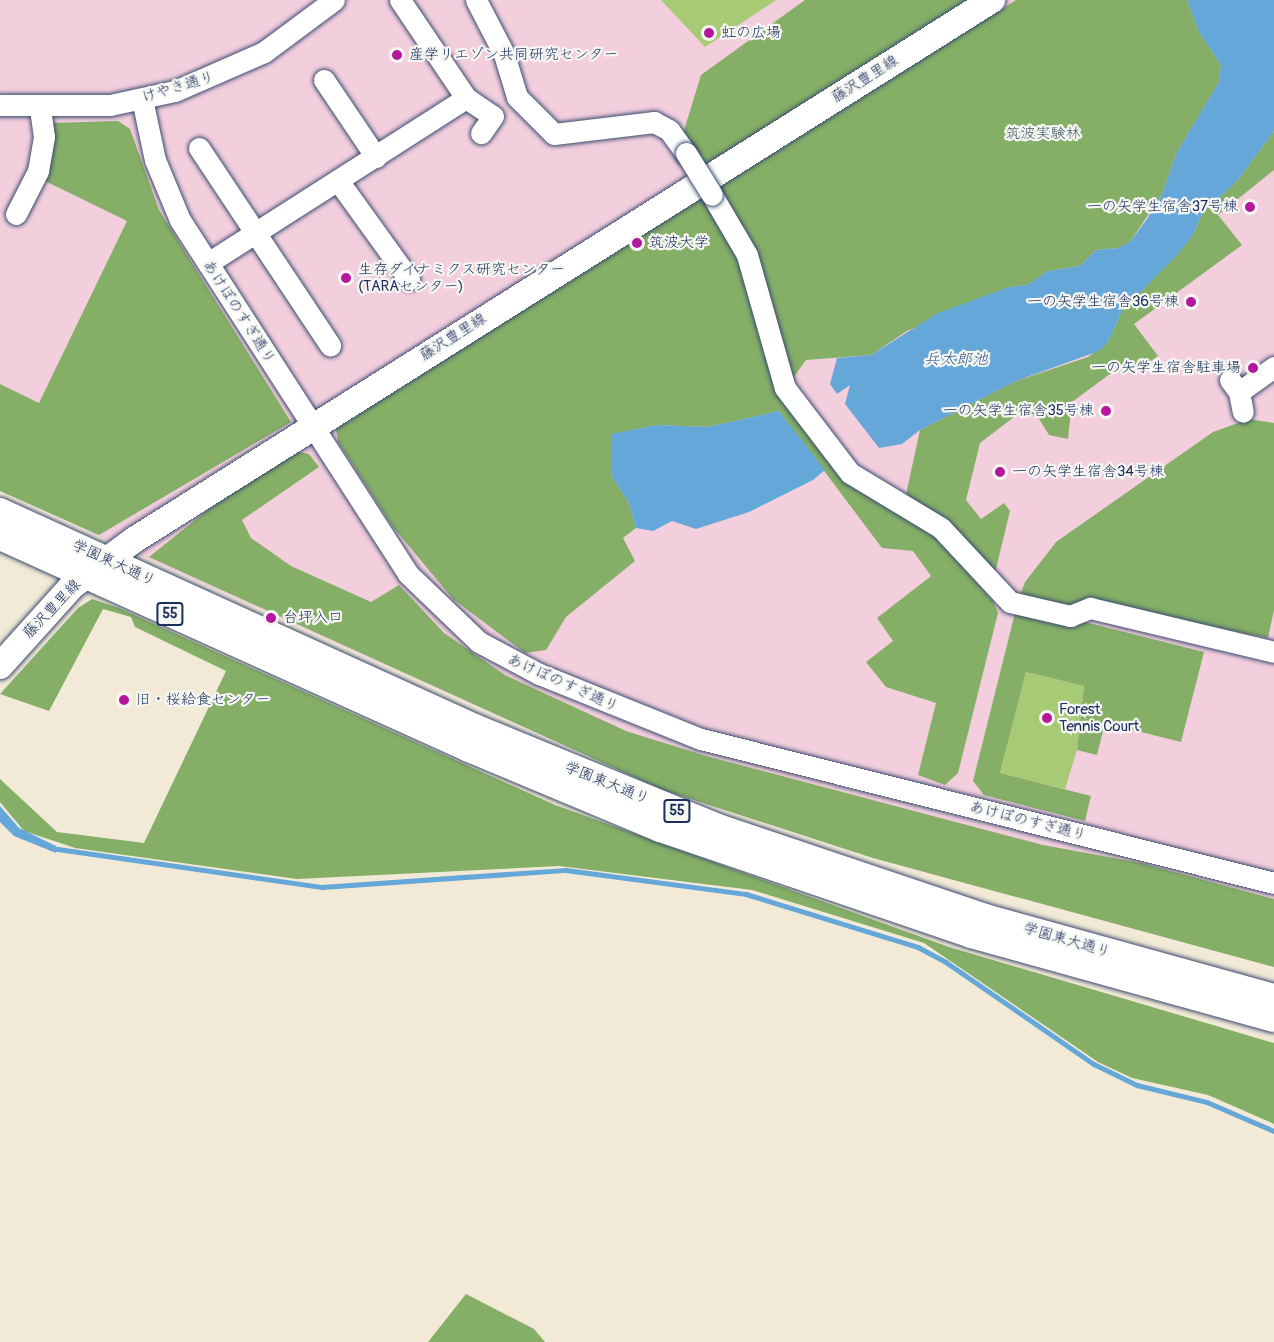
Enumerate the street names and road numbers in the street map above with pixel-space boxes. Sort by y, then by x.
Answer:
street label: 藤沢豊里線 [828,51,902,107]
street label: けやき通り [140,67,216,107]
street label: あけぼのすぎ通り [199,257,279,367]
street label: 藤沢豊里線 [416,309,490,365]
street label: 学園東大通り [69,536,159,590]
street label: 藤沢豊里線 [19,576,85,642]
road number: 55 [155,603,185,625]
street label: あけぼのすぎ通り [505,650,621,716]
street label: 学園東大通り [562,758,652,808]
street label: あけぼのすぎ通り [968,798,1088,844]
road number: 55 [662,800,692,822]
street label: 学園東大通り [1021,919,1113,961]

